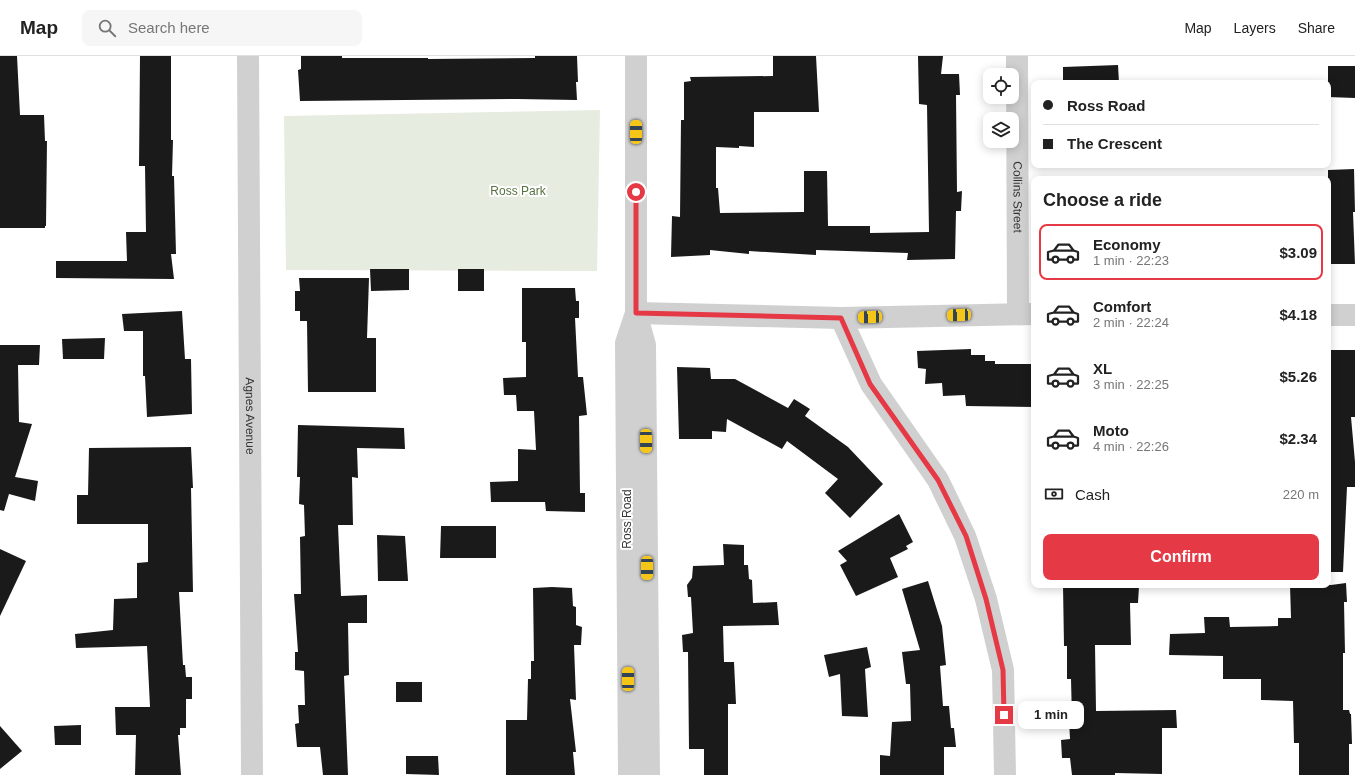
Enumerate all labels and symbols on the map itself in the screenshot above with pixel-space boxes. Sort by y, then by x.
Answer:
car [630,120,642,144]
street label: Collins Street [1010,161,1025,233]
route start [627,183,645,201]
park label: Ross Park [490,184,547,198]
car [947,309,971,321]
car [858,311,882,323]
street label: Agnes Avenue [243,377,257,455]
car [640,429,652,453]
street label: Ross Road [620,489,634,549]
car [641,556,653,580]
car [622,667,634,691]
callout: 1 min [1018,701,1084,729]
route end [995,706,1013,724]

